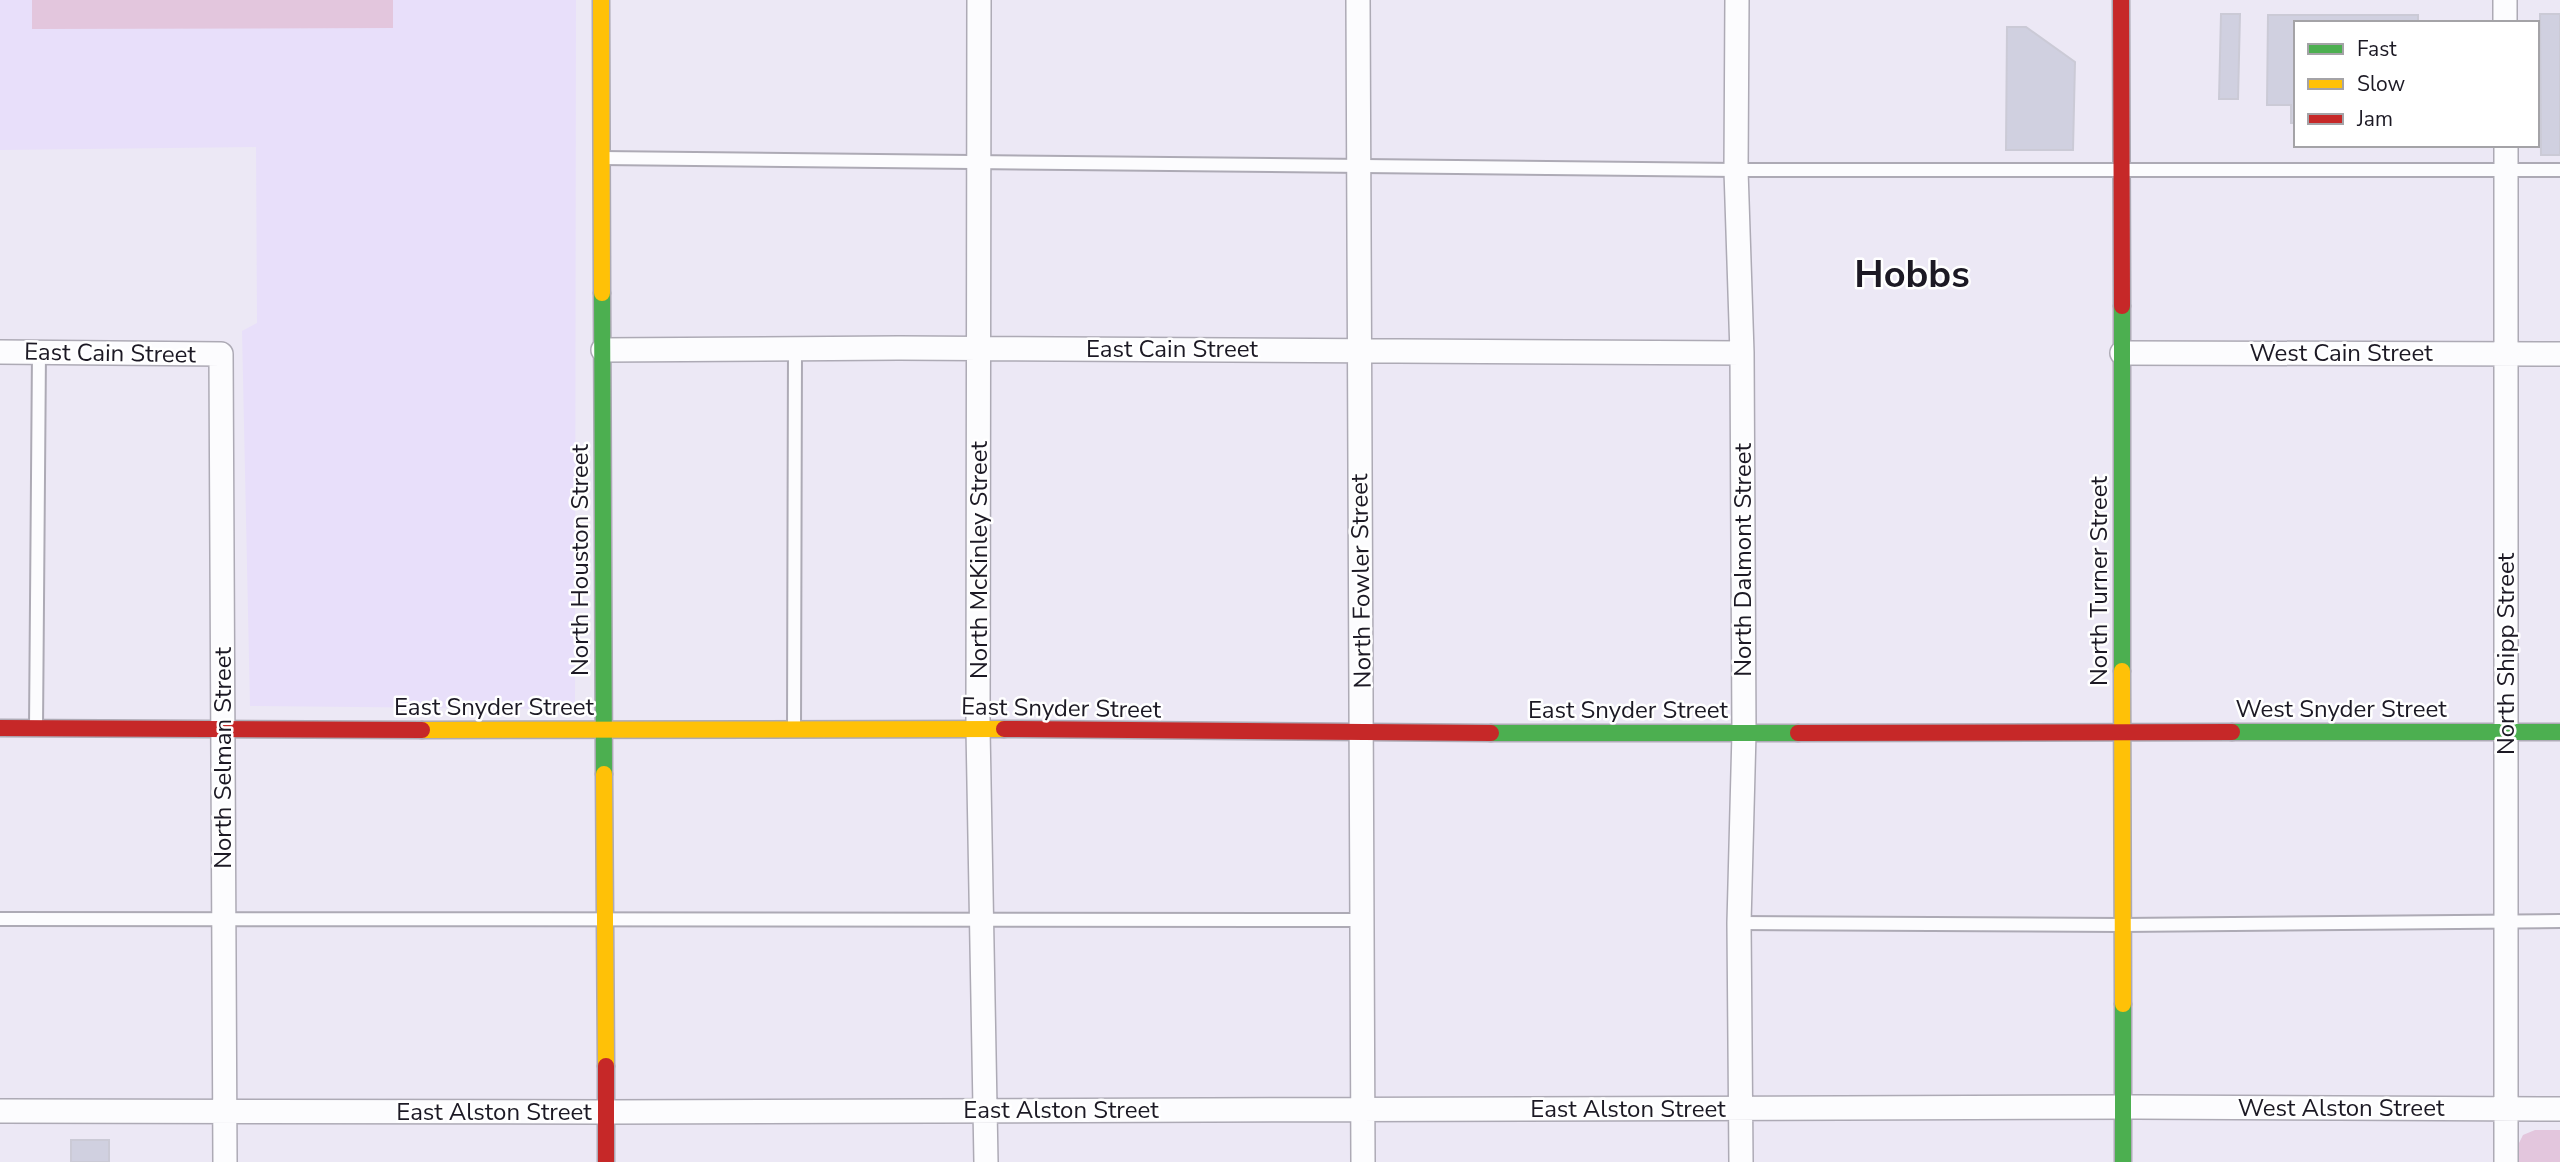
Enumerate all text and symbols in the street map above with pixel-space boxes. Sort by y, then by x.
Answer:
legend [2294,21,2539,147]
text: Fast [2357,35,2397,63]
text: Slow [2357,70,2406,98]
text: Jam [2356,105,2393,133]
district label: Hobbs [1854,249,1970,300]
street label: East Cain Street [1086,333,1259,365]
street label: East Cain Street [24,336,197,371]
street label: West Cain Street [2249,337,2433,369]
street label: North McKinley Street [963,440,995,679]
street label: North Houston Street [564,443,596,676]
street label: North Dalmont Street [1727,443,1759,677]
street label: North Fowler Street [1343,473,1379,689]
street label: North Turner Street [2083,475,2115,686]
street label: North Shipp Street [2490,552,2522,755]
street label: North Selman Street [207,647,239,869]
street label: East Snyder Street [961,690,1162,726]
street label: East Snyder Street [394,691,595,723]
street label: West Snyder Street [2235,693,2447,725]
street label: East Snyder Street [1528,694,1729,726]
street label: West Alston Street [2238,1092,2445,1124]
street label: East Alston Street [1530,1093,1726,1125]
street label: East Alston Street [963,1094,1159,1126]
street label: East Alston Street [396,1096,592,1128]

